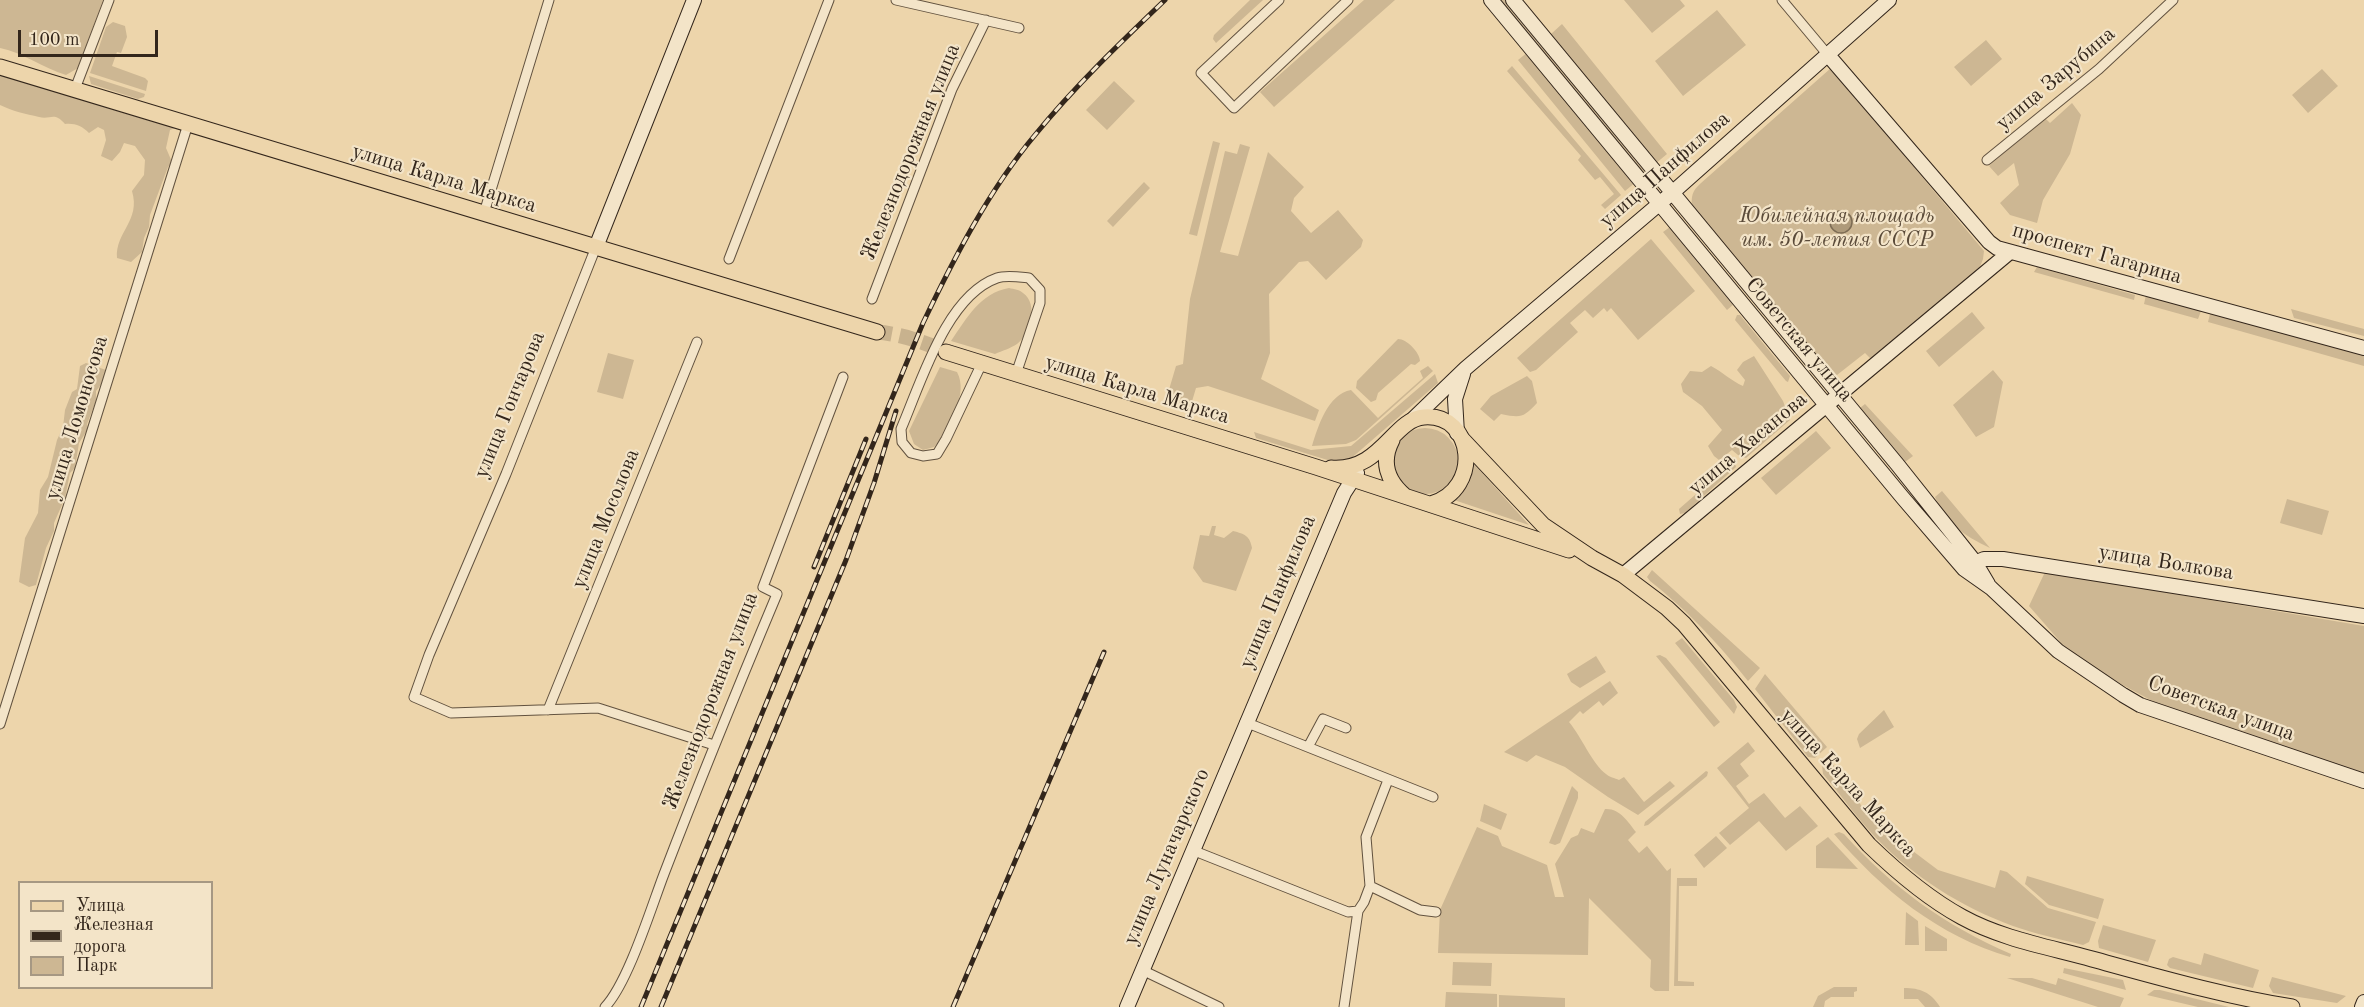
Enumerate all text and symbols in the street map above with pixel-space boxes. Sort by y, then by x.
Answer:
scale bar [21,18,160,56]
street label: улица Зарубина [1991,22,2121,136]
text: 100 m [29,31,80,49]
street label: Железнодорожная улица [856,40,966,264]
street label: улица Панфилова [1595,106,1735,234]
street label: улица Карла Маркса [349,139,539,219]
park label: Юбилейная площадь им. 50-летия СССР [1739,203,1935,253]
street label: проспект Гагарина [2009,218,2185,290]
street label: Советская улица [1740,273,1858,407]
street label: улица Гончарова [469,328,551,482]
street label: улица Ломоносова [40,333,114,503]
street label: улица Карла Маркса [1042,350,1232,430]
street label: улица Хасанова [1683,387,1813,501]
street label: улица Мосолова [566,445,646,593]
street label: улица Панфилова [1234,511,1322,673]
street label: улица Волкова [2097,540,2235,586]
street label: Железнодорожная улица [658,589,764,813]
street label: Советская улица [2144,671,2298,747]
street label: улица Карла Маркса [1774,703,1922,863]
street label: улица Луначарского [1118,765,1216,949]
legend [18,881,213,989]
text: Улица [76,897,125,915]
text: Железная дорога [74,916,154,956]
text: Парк [76,957,117,975]

